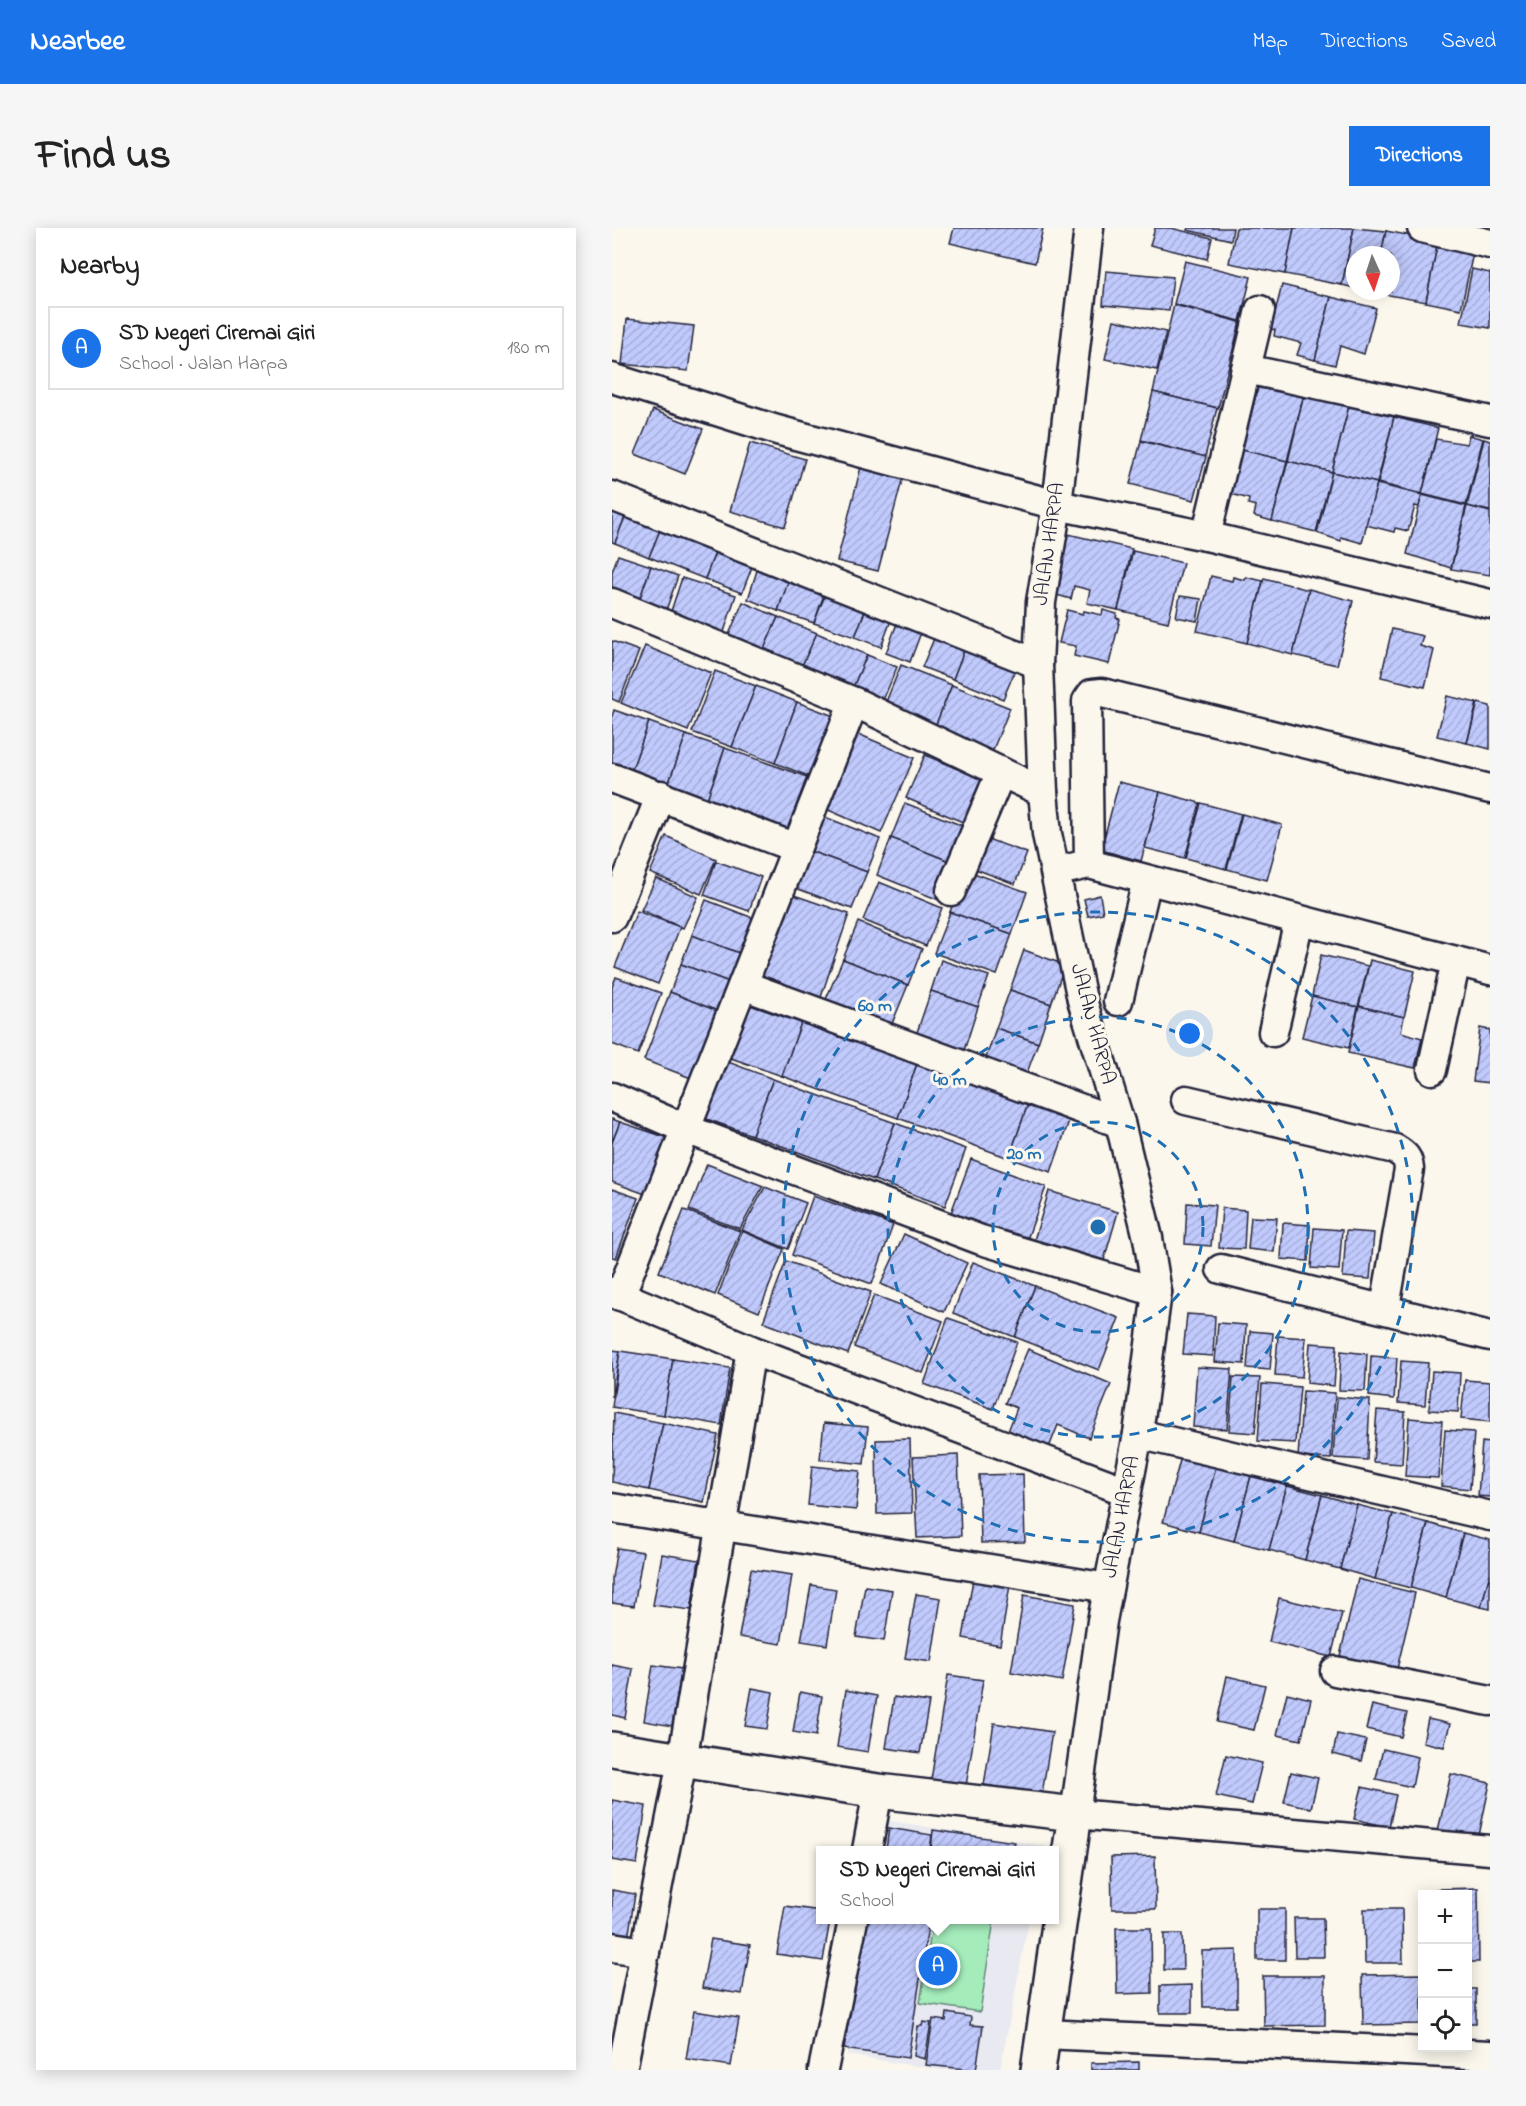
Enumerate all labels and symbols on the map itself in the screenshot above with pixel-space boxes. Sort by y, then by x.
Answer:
north arrow [1346,246,1400,300]
street label: JALAN HARPA [1027,481,1073,607]
street label: JALAN HARPA [1061,960,1123,1088]
text: 60 m [858,994,892,1020]
your location [1175,1019,1204,1048]
text: 40 m [933,1068,967,1094]
text: 20 m [1005,1142,1042,1168]
centre of rings [1088,1217,1108,1237]
street label: JALAN HARPA [1095,1453,1149,1581]
pin: A [918,1944,958,1988]

